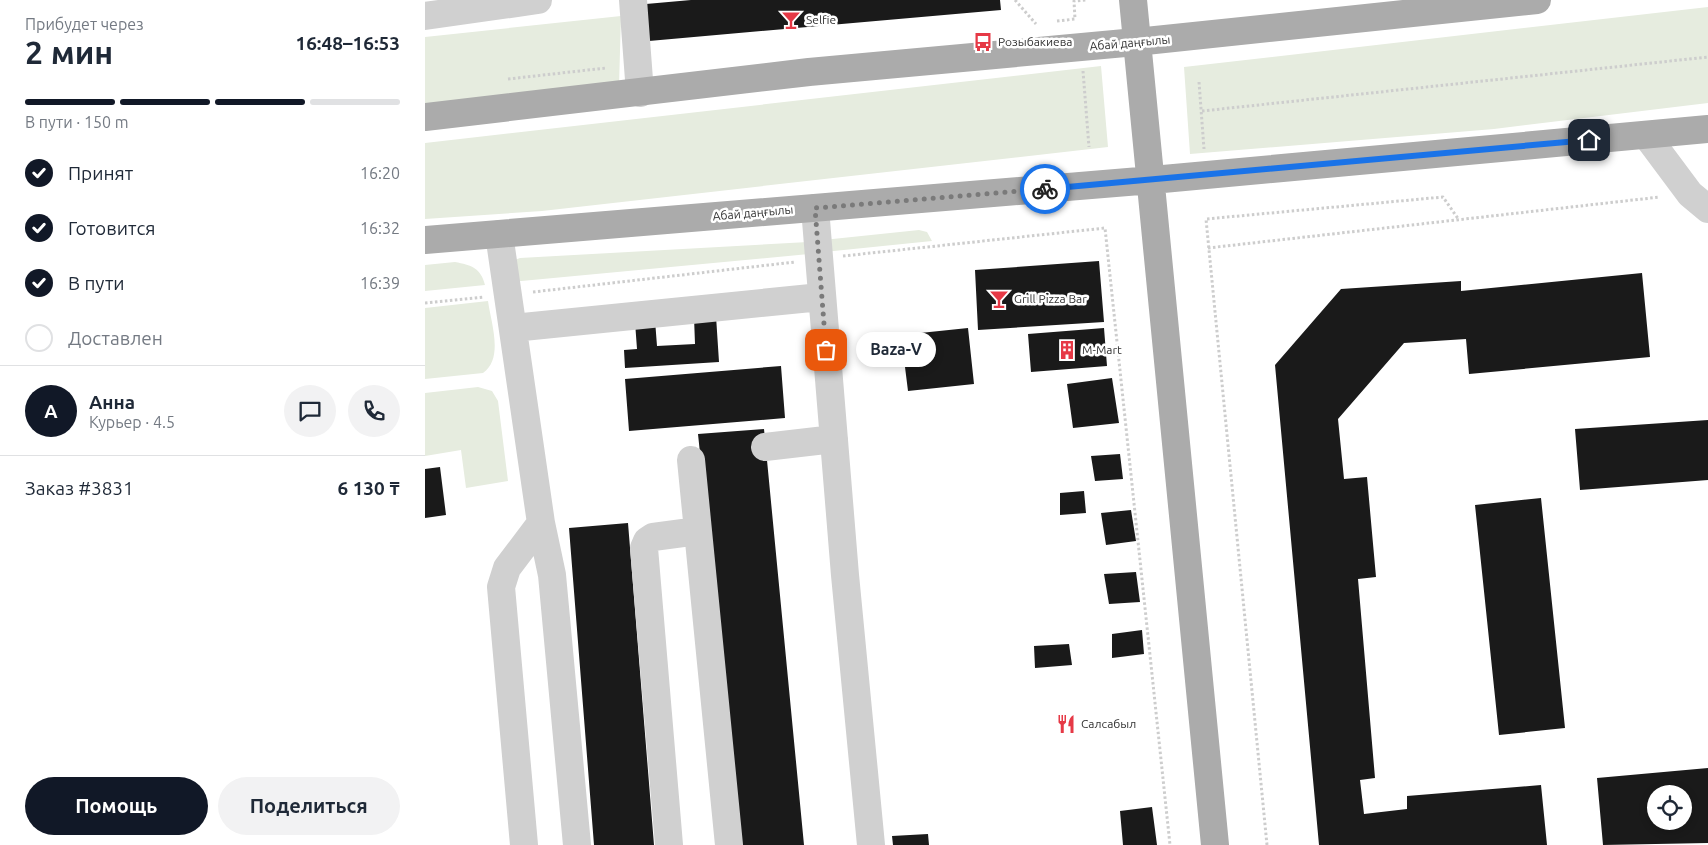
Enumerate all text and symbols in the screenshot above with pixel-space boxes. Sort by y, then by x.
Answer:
bar icon: Selfie [780,9,802,31]
place label: Selfie [806,13,836,26]
text: Прибудет через [25,15,144,33]
bus stop icon: Розыбакиева [972,31,994,53]
text: 16:48–16:53 [295,32,400,54]
street label: Абай даңғылы [1089,32,1171,53]
text: 2 мин [25,34,113,70]
place label: Розыбакиева [998,35,1073,48]
text: В пути · 150 m [25,113,128,131]
pin [1568,119,1610,161]
icon: home [1575,126,1603,154]
icon: check [25,159,53,187]
text: Принят [68,162,133,184]
text: 16:20 [360,164,400,182]
courier [1020,164,1070,214]
icon: bike [1031,175,1059,203]
street label: Абай даңғылы [712,202,794,223]
icon: check [25,214,53,242]
text: Готовится [68,217,155,239]
text: 16:32 [360,219,400,237]
icon: check [25,269,53,297]
text: В пути [68,272,125,294]
text: 16:39 [360,274,400,292]
bar icon: Grill Pizza Bar [988,288,1010,310]
place label: Grill Pizza Bar [1014,292,1087,305]
text: Доставлен [68,327,163,349]
pin [805,329,847,371]
callout: Baza-V [856,332,936,368]
icon: bag [812,336,840,364]
building icon: M-Mart [1056,339,1078,361]
text: Baza-V [870,340,922,358]
place label: M-Mart [1082,343,1122,356]
button: chat [284,385,336,437]
button: phone [348,385,400,437]
text: Анна [89,391,135,413]
text: А [44,400,58,422]
text: Курьер · 4.5 [89,413,175,431]
text: Заказ #3831 [25,477,134,499]
text: 6 130 ₸ [337,477,400,499]
restaurant icon: Салсабыл [1055,713,1077,735]
place label: Салсабыл [1081,717,1136,730]
button: Помощь [25,777,208,835]
button: Поделиться [218,777,400,835]
map controls [1647,785,1692,830]
button: locate [1647,785,1692,830]

